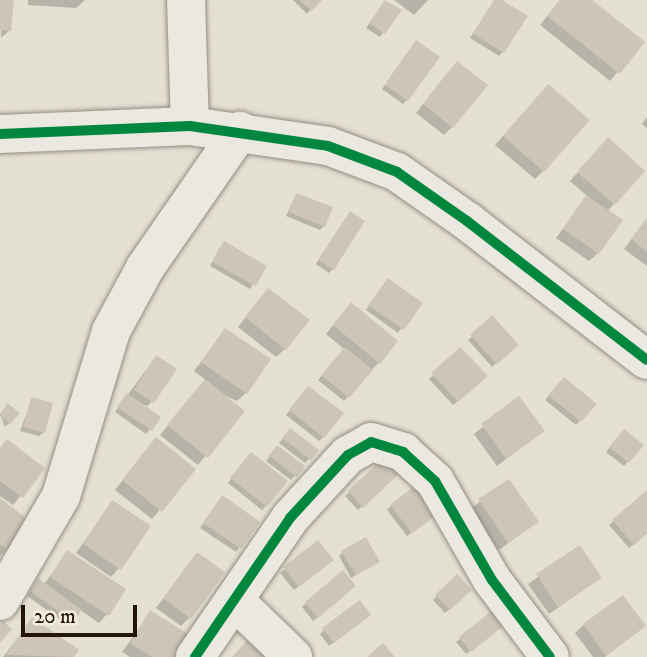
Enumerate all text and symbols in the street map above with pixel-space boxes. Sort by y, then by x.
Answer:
scale bar [24,590,140,634]
text: 20 m [34,604,76,630]

